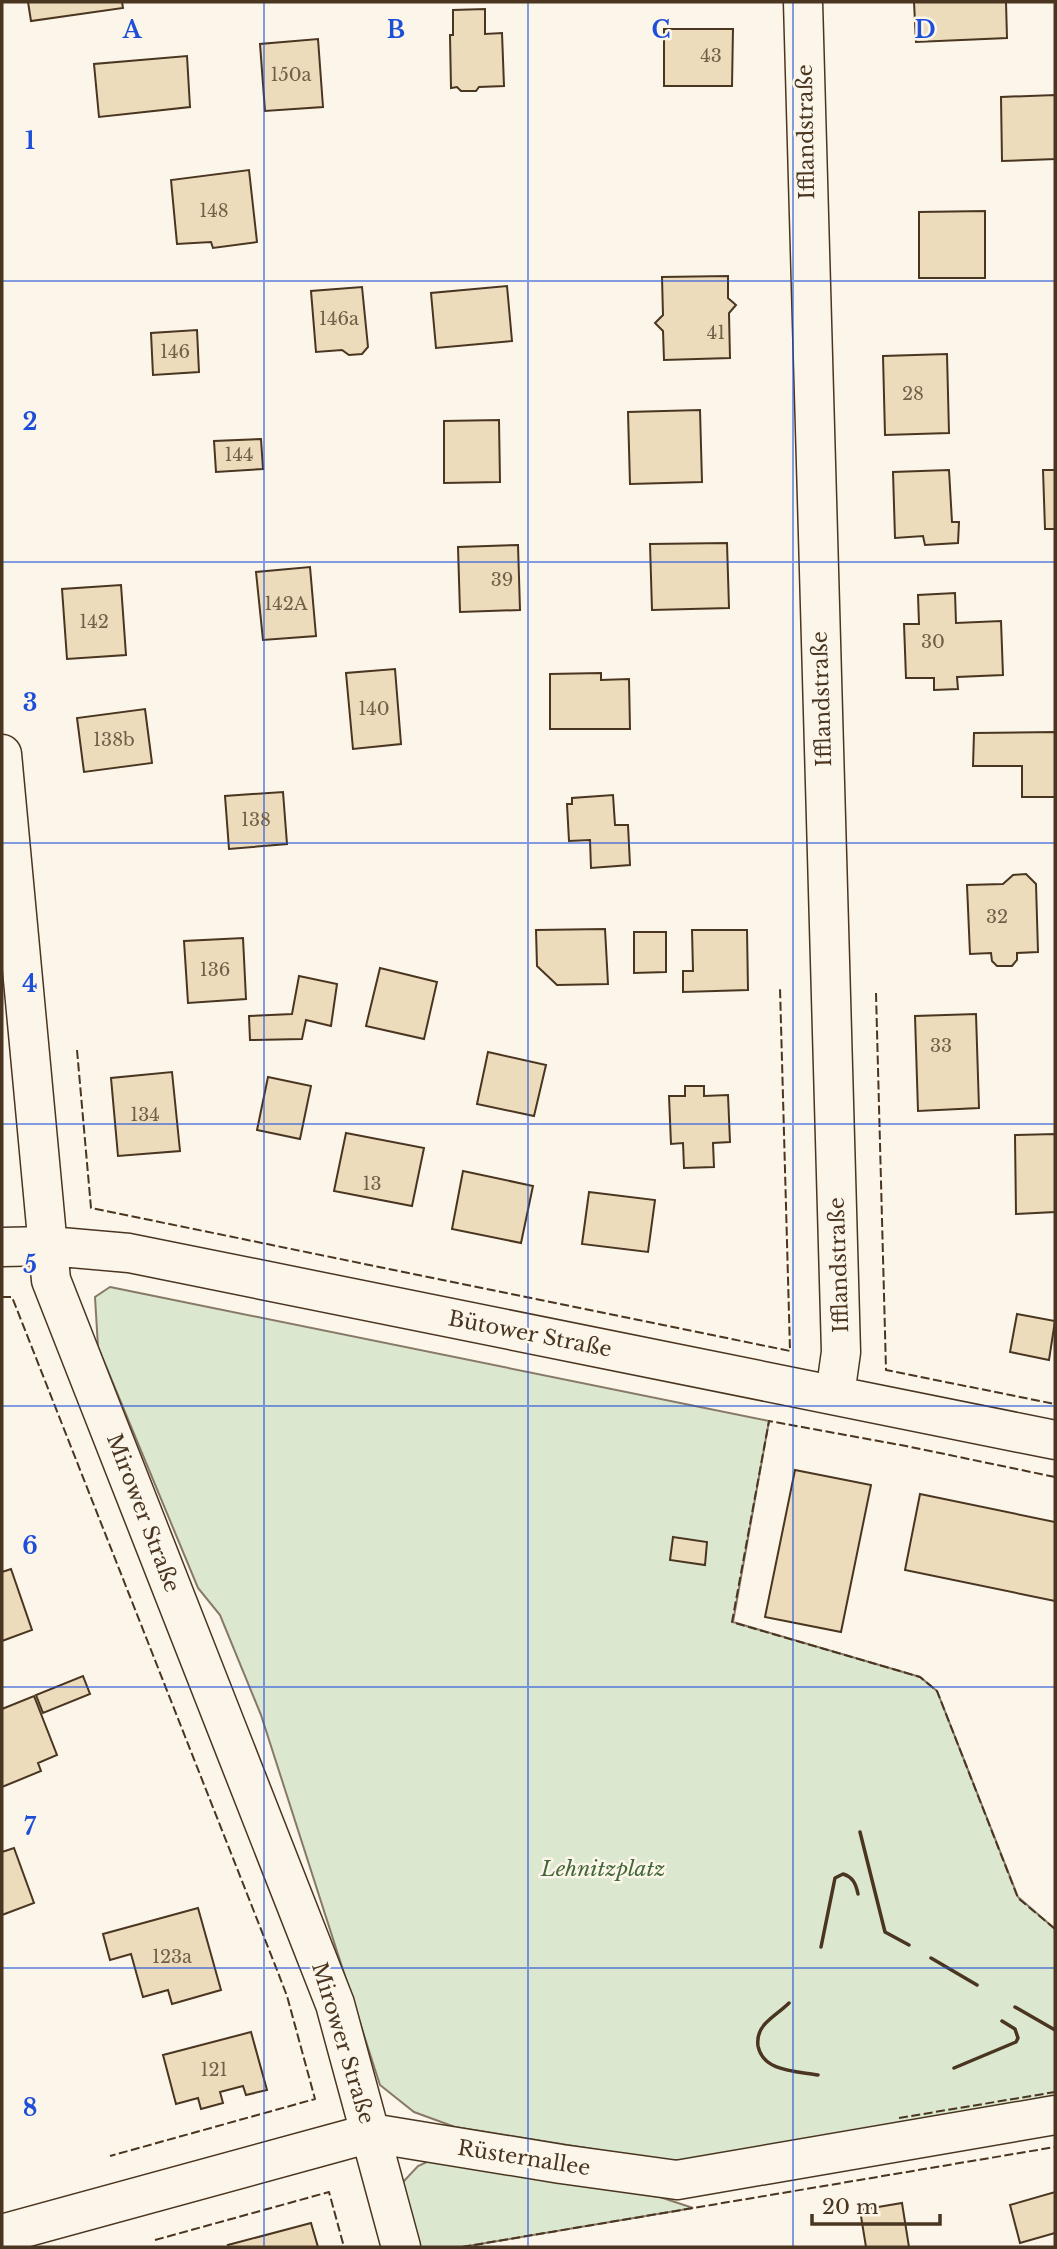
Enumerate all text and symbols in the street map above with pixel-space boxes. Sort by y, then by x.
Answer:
text: A [122,16,143,44]
text: B [387,16,405,44]
text: C [652,16,670,44]
text: D [914,16,936,44]
house number: 43 [700,45,722,67]
house number: 150a [270,64,312,86]
street label: Ifflandstraße [792,64,820,200]
text: 1 [25,127,35,155]
house number: 148 [199,200,229,222]
house number: 146a [319,308,359,330]
house number: 41 [707,322,725,344]
house number: 146 [160,341,190,363]
house number: 28 [902,383,924,405]
text: 2 [23,408,37,436]
house number: 144 [224,444,254,466]
house number: 39 [491,569,513,591]
house number: 142A [264,593,309,615]
house number: 142 [79,611,109,633]
street label: Ifflandstraße [807,631,837,767]
house number: 30 [921,631,945,653]
text: 3 [23,689,37,717]
house number: 140 [358,698,390,720]
house number: 138b [93,729,135,751]
house number: 138 [241,809,271,831]
house number: 32 [986,906,1008,928]
house number: 136 [200,959,230,981]
text: 4 [22,970,38,998]
house number: 33 [930,1035,952,1057]
house number: 134 [130,1104,160,1126]
house number: 13 [362,1173,382,1195]
street label: Ifflandstraße [824,1197,854,1333]
text: 5 [23,1251,37,1279]
street label: Bütower Straße [446,1305,614,1363]
street label: Mirower Straße [101,1430,185,1596]
text: 6 [22,1532,38,1560]
text: 7 [24,1813,37,1841]
park label: Lehnitzplatz [540,1856,665,1882]
house number: 123a [152,1946,192,1968]
street label: Mirower Straße [306,1959,380,2127]
house number: 121 [200,2059,228,2081]
text: 8 [23,2094,37,2122]
street label: Rüsternallee [456,2135,592,2181]
scale bar [812,2182,940,2226]
text: 20 m [822,2194,879,2220]

